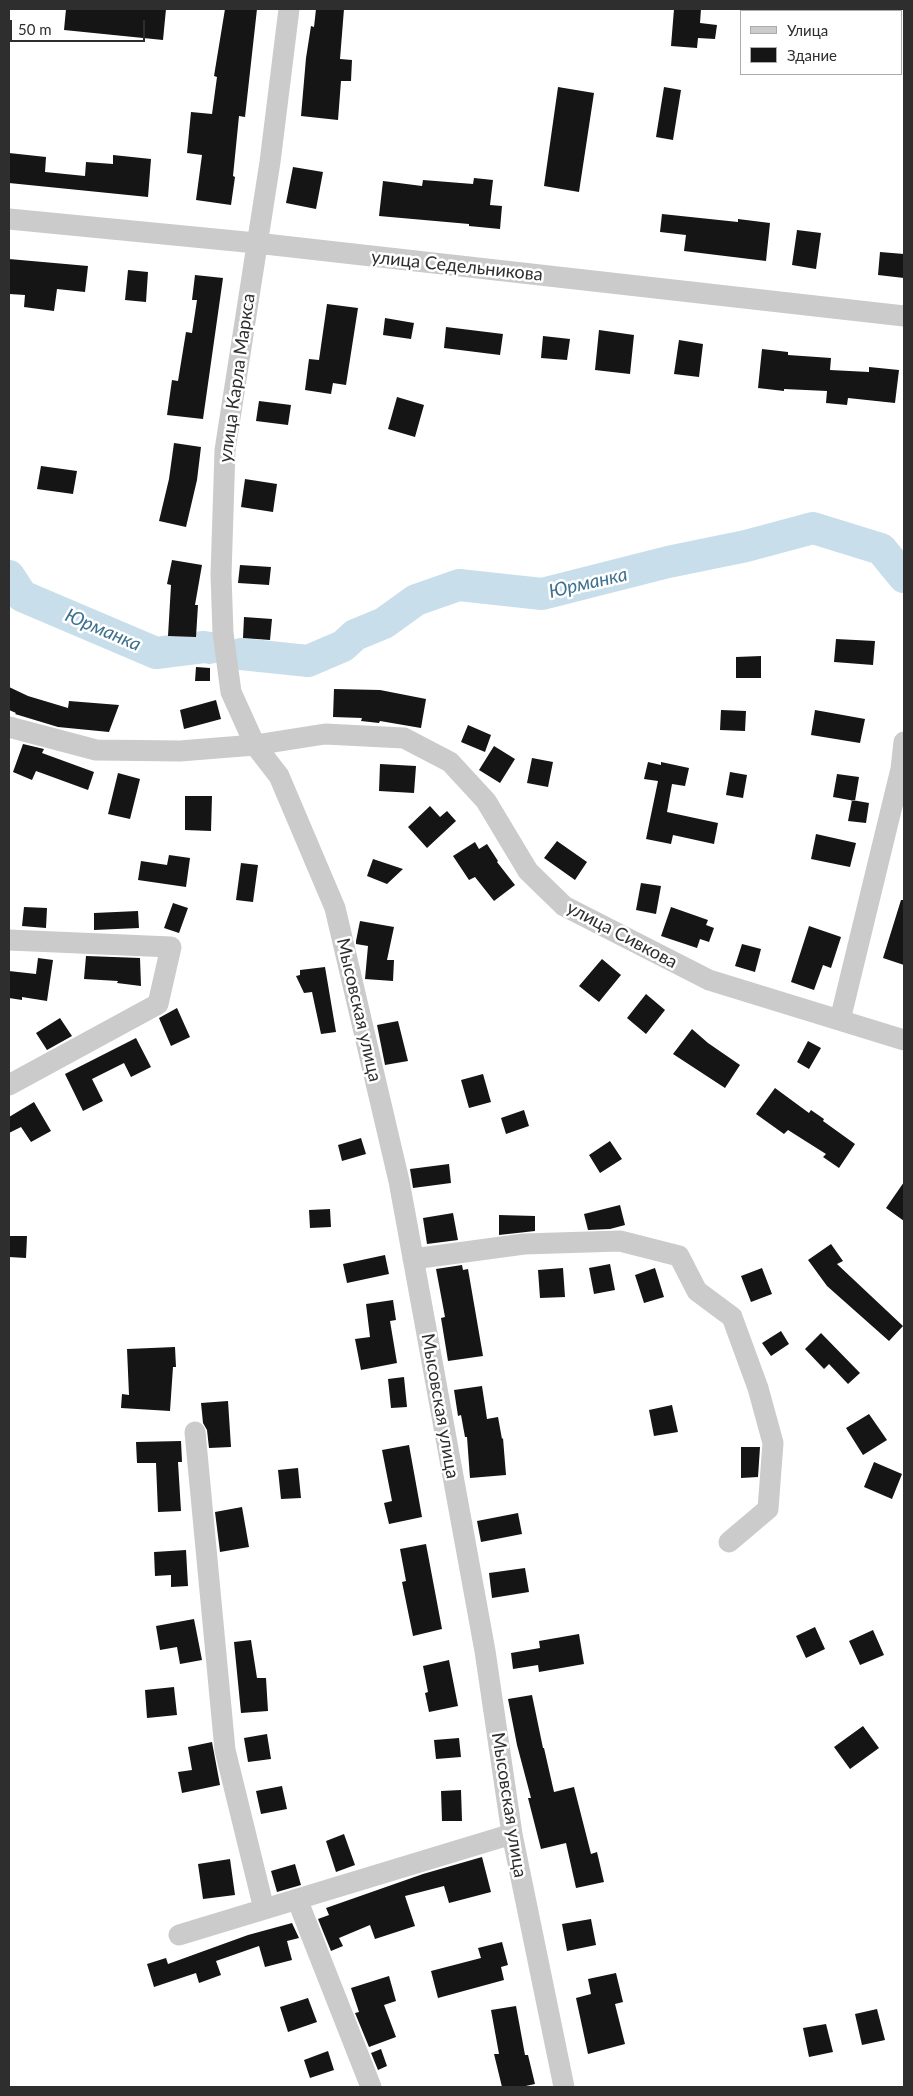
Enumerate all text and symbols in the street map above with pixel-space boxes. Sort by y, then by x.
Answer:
scale bar [12,10,148,42]
legend [740,10,903,75]
text: 50 m [18,20,52,38]
text: Улица [787,21,828,39]
text: Здание [787,46,837,64]
street label: улица Седельникова [370,246,544,286]
street label: улица Карла Маркса [214,292,260,464]
water label: Юрманка [546,563,630,603]
water label: Юрманка [62,604,144,656]
street label: улица Сивкова [563,897,681,973]
street label: Мысовская улица [332,936,386,1084]
street label: Мысовская улица [417,1332,463,1480]
street label: Мысовская улица [487,1731,531,1879]

